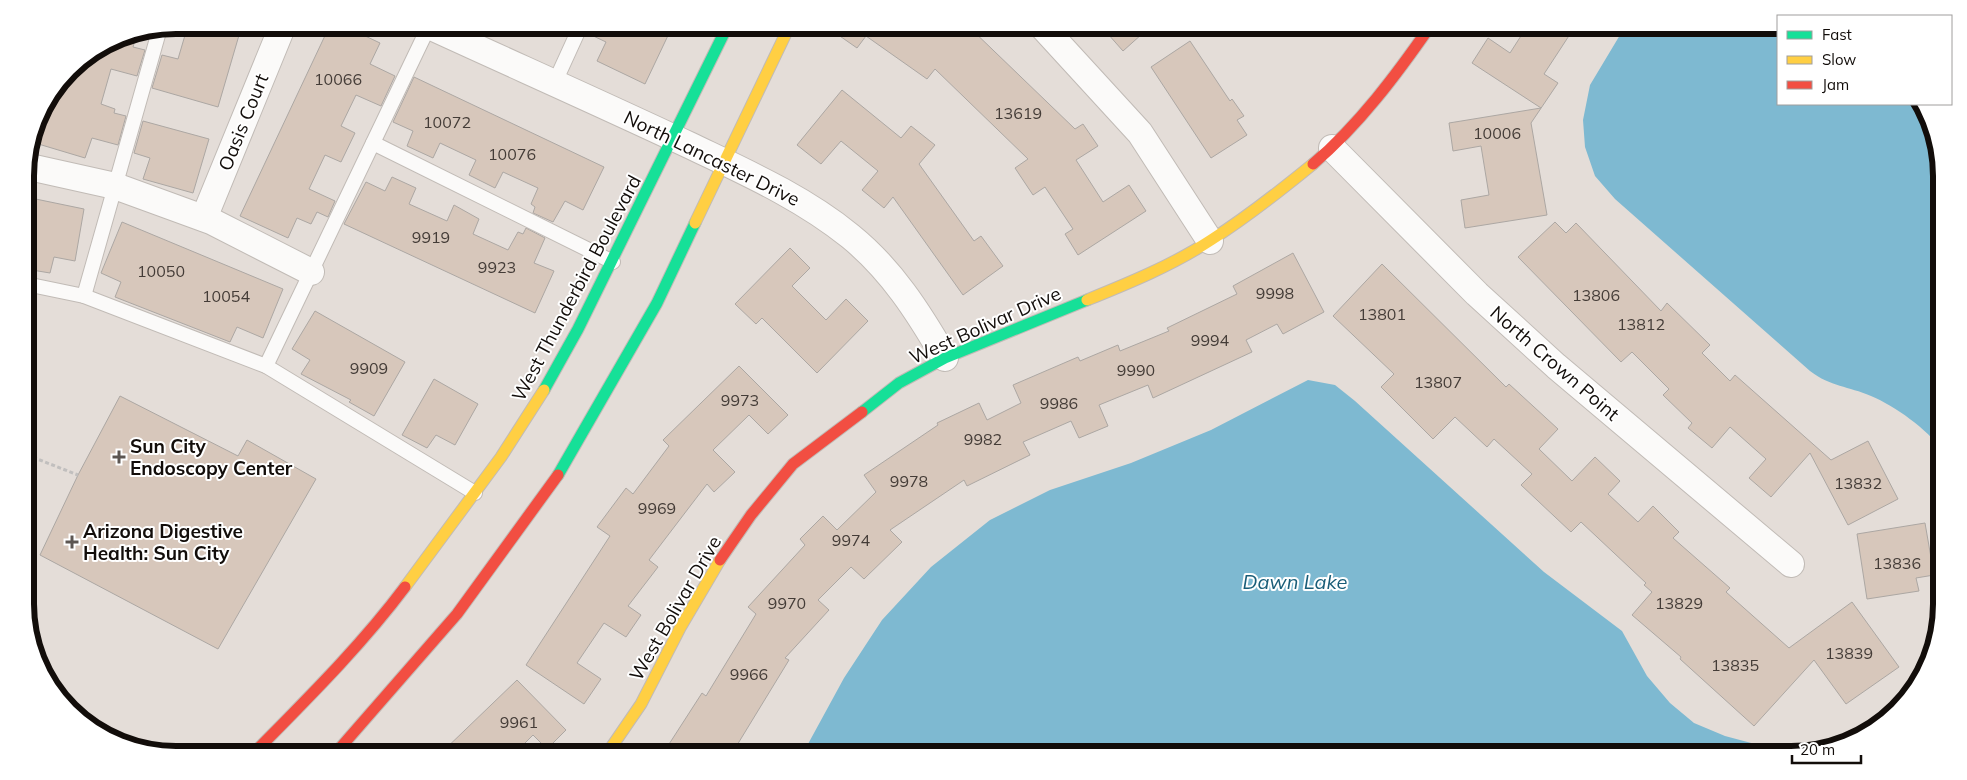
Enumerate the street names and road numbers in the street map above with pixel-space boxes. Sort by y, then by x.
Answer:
street label: Oasis Court [213,70,273,174]
street label: North Lancaster Drive [620,105,804,211]
street label: West Thunderbird Boulevard [506,171,646,405]
street label: West Bolivar Drive [906,281,1064,369]
street label: North Crown Point [1485,300,1625,426]
street label: West Bolivar Drive [624,531,726,685]

